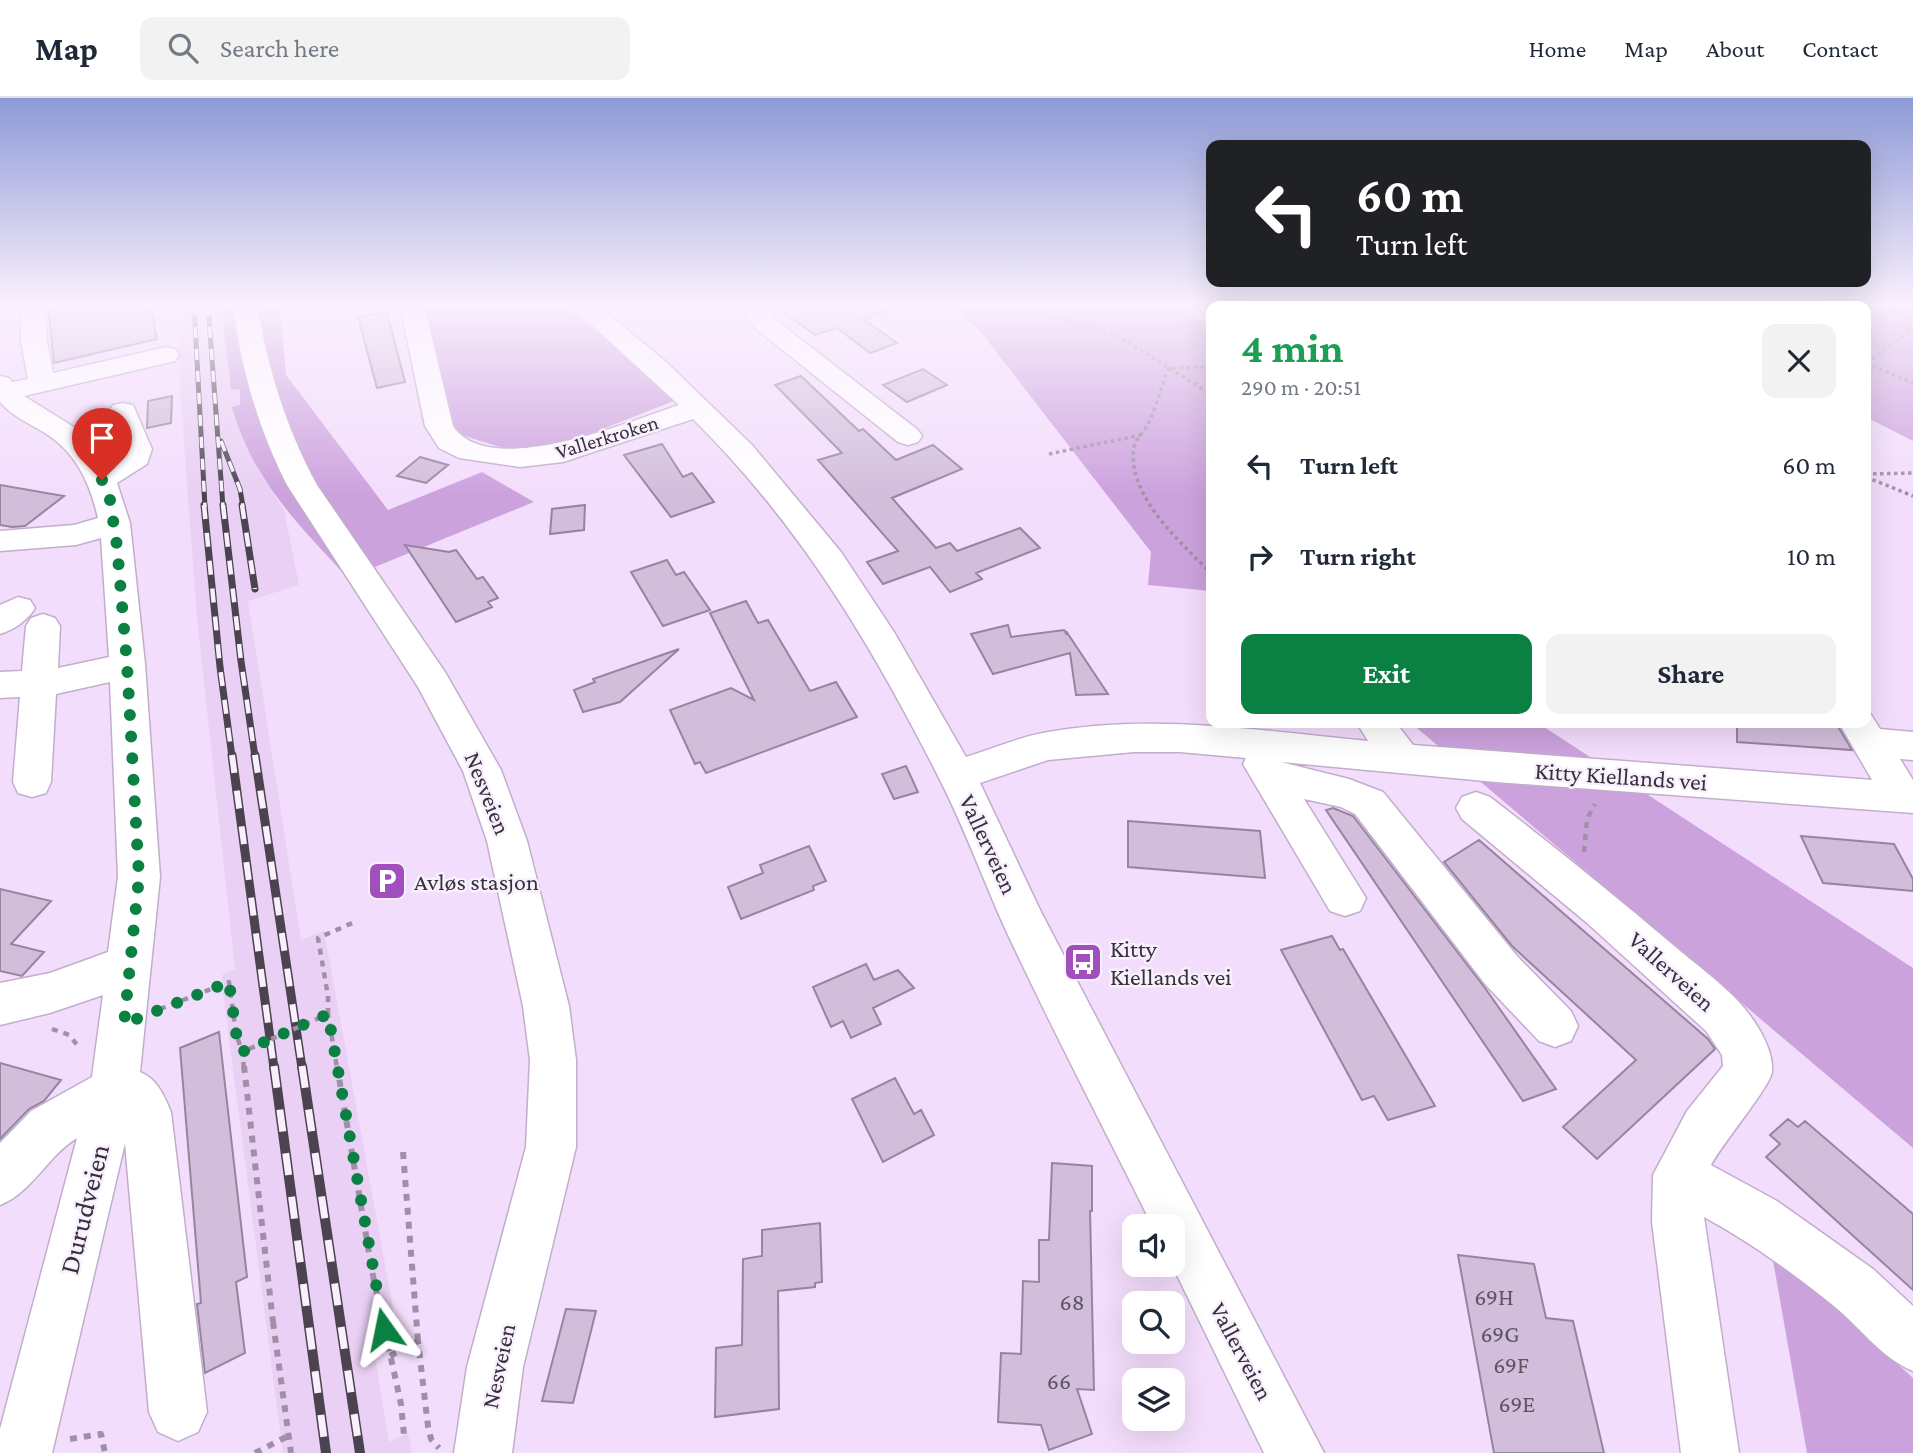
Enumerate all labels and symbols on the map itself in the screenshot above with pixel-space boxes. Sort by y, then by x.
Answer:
pin [72,408,132,480]
street label: Vallerkroken [553,410,661,464]
street label: Nesveien [459,748,517,838]
street label: Kitty Kiellands vei [1534,757,1708,795]
street label: Vallerveien [954,790,1024,898]
parking icon: Avløs stasjon [366,860,408,902]
place label: Avløs stasjon [414,868,539,895]
street label: Vallerveien [1623,925,1721,1017]
place label: Kitty Kiellands vei [1110,935,1231,990]
bus stop icon: Kitty Kiellands vei [1062,941,1104,983]
street label: Durudveien [53,1141,115,1277]
house number: 69H [1474,1283,1514,1310]
house number: 68 [1059,1288,1085,1315]
position arrow [347,1292,421,1366]
street label: Vallerveien [1205,1298,1279,1404]
house number: 69G [1481,1320,1519,1347]
street label: Nesveien [476,1321,520,1411]
house number: 69F [1493,1351,1529,1378]
house number: 66 [1047,1367,1071,1394]
house number: 69E [1499,1390,1535,1417]

